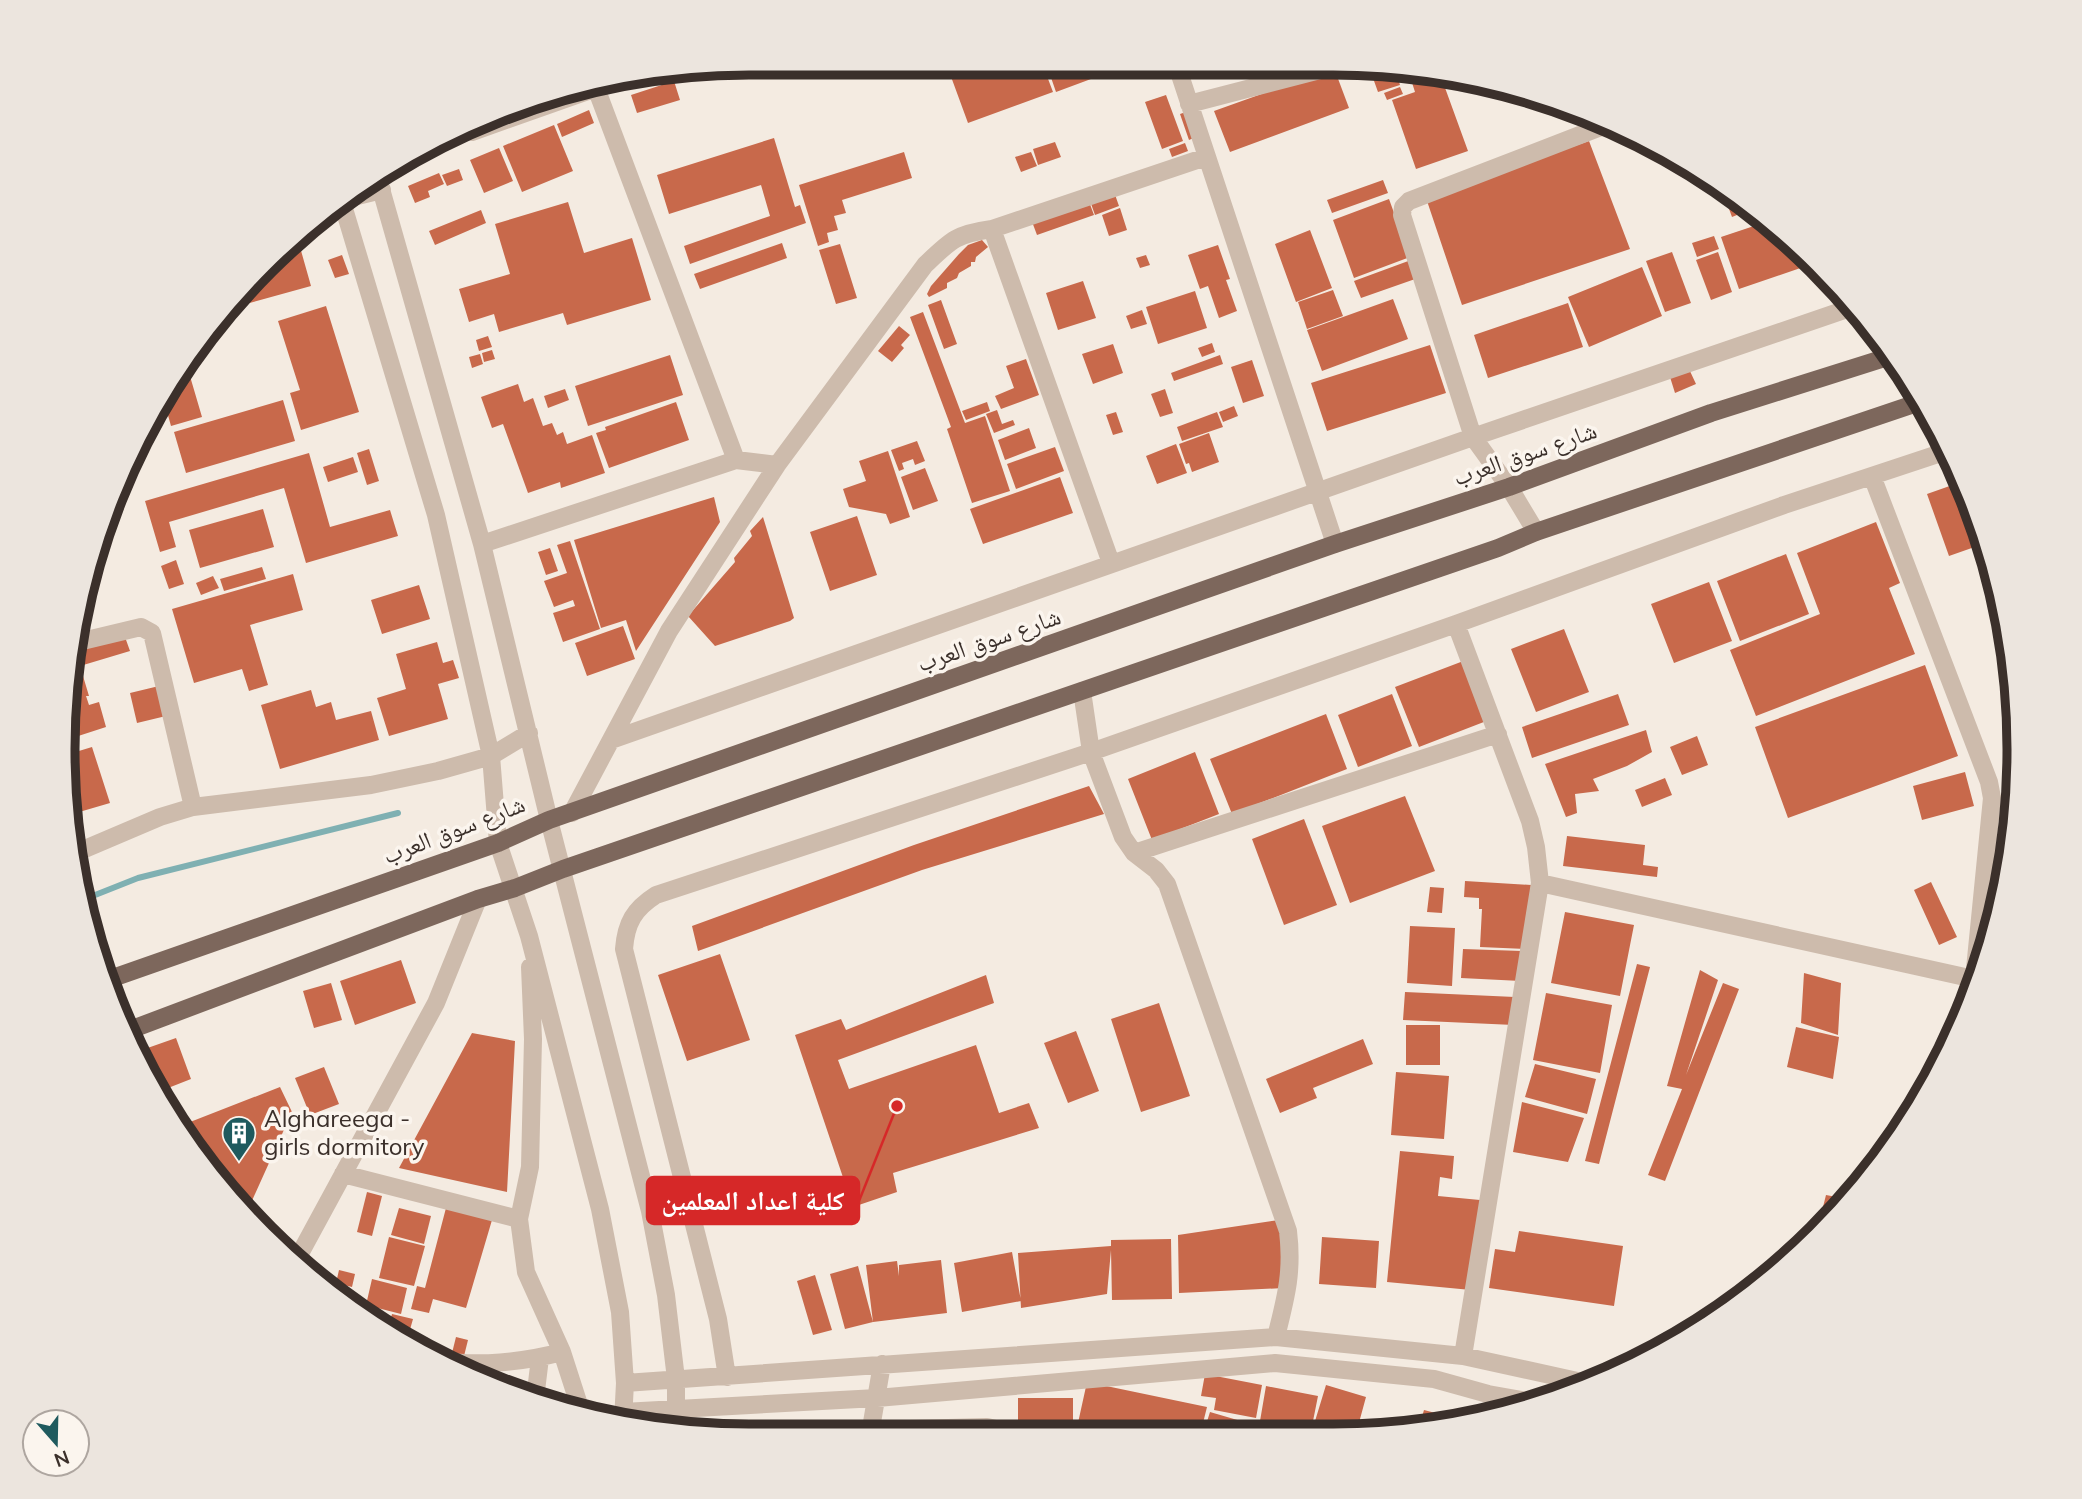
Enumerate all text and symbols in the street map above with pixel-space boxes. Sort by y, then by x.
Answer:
street label: شارع سوق العرب [1449,415,1601,493]
street label: شارع سوق العرب [913,601,1065,679]
street label: شارع سوق العرب [378,788,529,871]
place label: Alghareega - girls dormitory [264,1103,425,1161]
building icon: Alghareega - girls dormitory [220,1114,258,1163]
callout: كلية اعداد المعلمين [647,1177,859,1224]
text: كلية اعداد المعلمين [661,1184,845,1217]
north arrow [21,1408,91,1478]
text: N [51,1445,73,1473]

